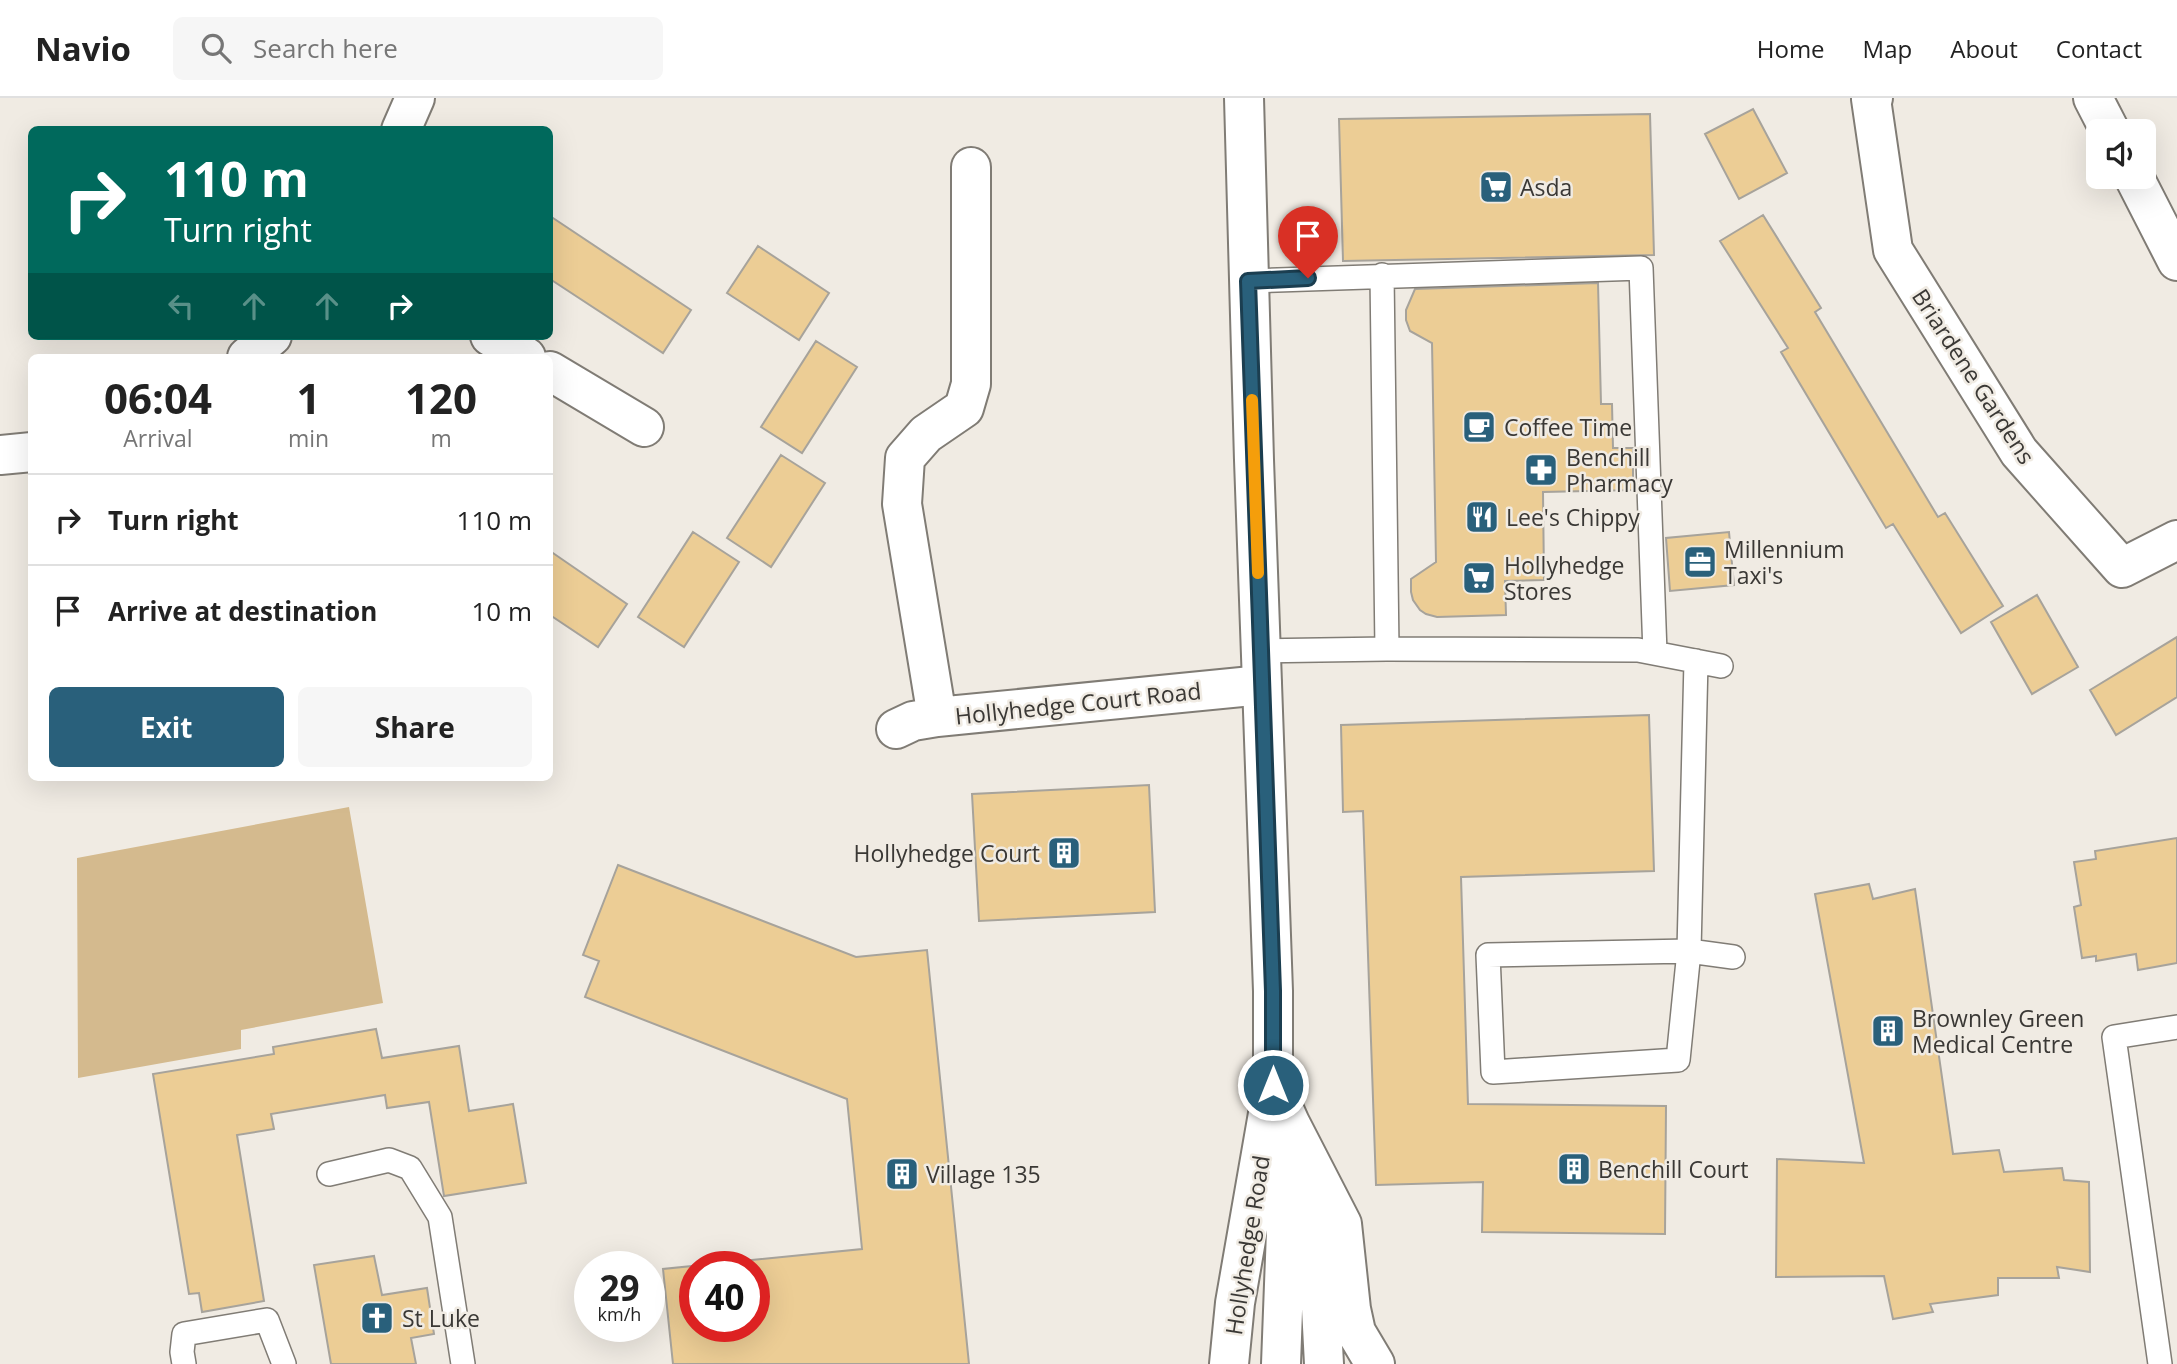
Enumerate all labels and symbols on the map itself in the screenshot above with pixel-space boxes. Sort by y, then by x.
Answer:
supermarket icon: Asda [1477,168,1515,206]
place label: Asda [1520,171,1572,203]
pin [1278,206,1338,278]
street label: Briardene Gardens [1905,282,2043,470]
cafe icon: Coffee Time [1460,408,1498,446]
place label: Coffee Time [1504,411,1632,443]
place label: Benchill Pharmacy [1566,441,1673,499]
pharmacy icon: Benchill Pharmacy [1522,451,1560,489]
restaurant icon: Lee's Chippy [1463,498,1501,536]
place label: Lee's Chippy [1506,501,1640,533]
place label: Millennium Taxi's [1724,533,1844,591]
office icon: Millennium Taxi's [1681,543,1719,581]
place label: Hollyhedge Stores [1504,549,1624,607]
supermarket icon: Hollyhedge Stores [1460,559,1498,597]
street label: Hollyhedge Court Road [953,674,1203,732]
building icon: Hollyhedge Court [1045,834,1083,872]
place label: Hollyhedge Court [854,837,1040,869]
place label: Brownley Green Medical Centre [1912,1002,2084,1060]
building icon: Brownley Green Medical Centre [1869,1012,1907,1050]
position arrow [1236,1048,1310,1122]
building icon: Benchill Court [1555,1150,1593,1188]
street label: Hollyhedge Road [1217,1153,1277,1337]
place label: Benchill Court [1598,1153,1748,1185]
building icon: Village 135 [883,1155,921,1193]
place label: Village 135 [926,1158,1041,1190]
speed limit sign: 40 [679,1251,770,1342]
church icon: St Luke [358,1299,396,1337]
place label: St Luke [402,1302,480,1334]

